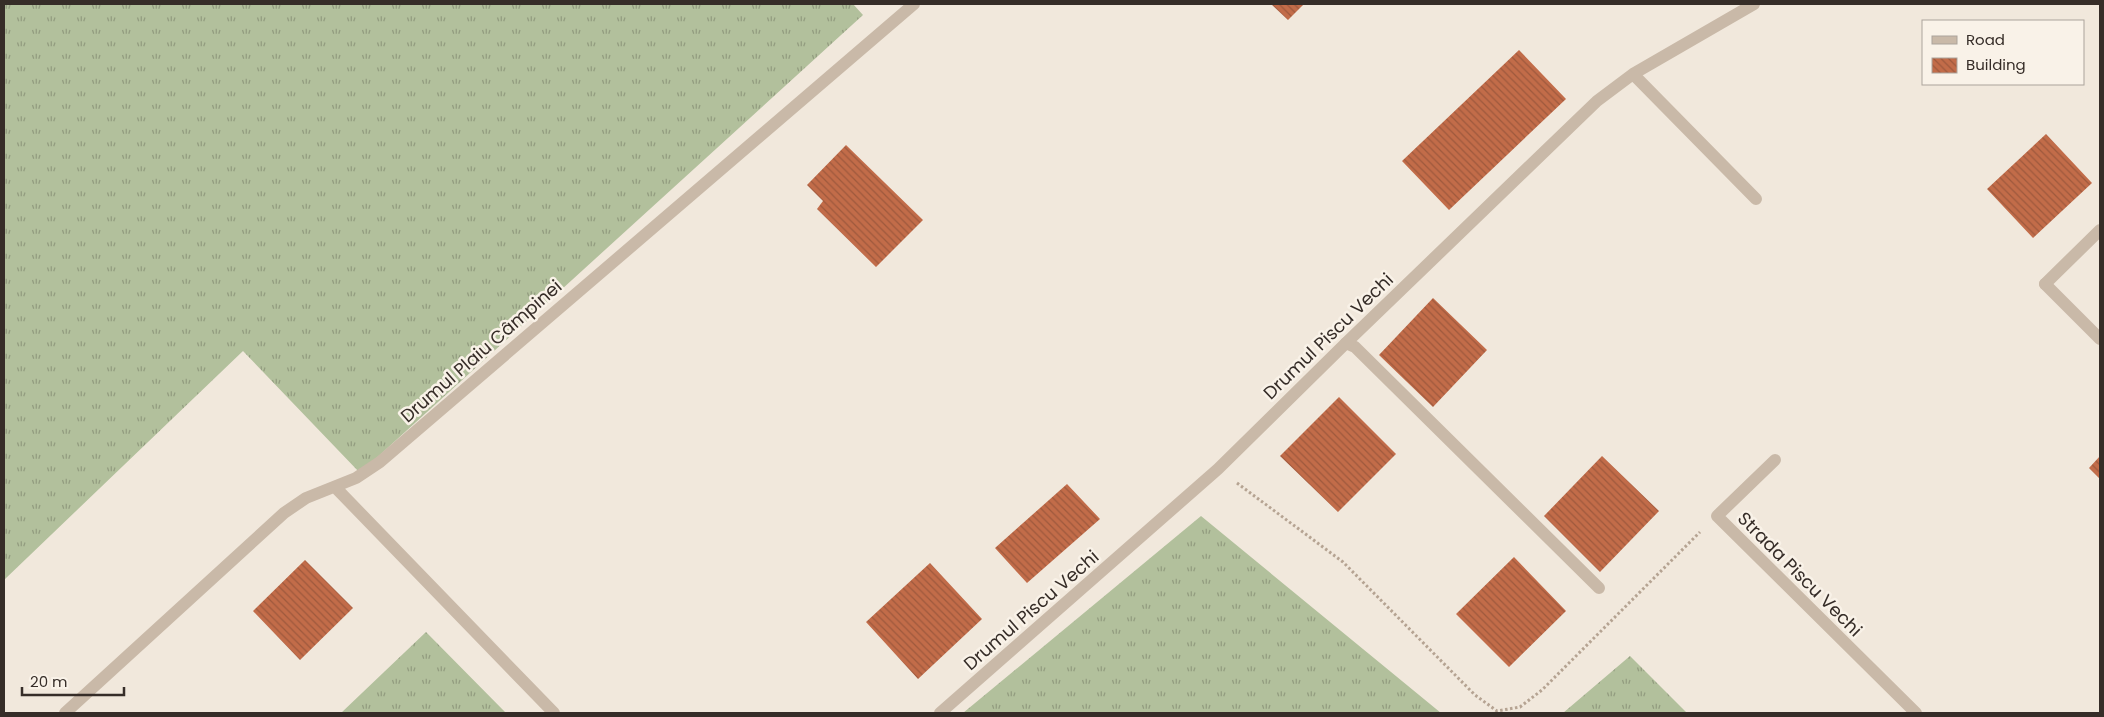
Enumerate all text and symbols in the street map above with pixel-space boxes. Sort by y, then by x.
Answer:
legend [1922,20,2084,85]
text: Road [1966,29,2005,50]
text: Building [1966,54,2026,75]
street label: Drumul Piscu Vechi [1257,267,1399,405]
street label: Drumul Plaiu Câmpinei [395,274,567,428]
street label: Strada Piscu Vechi [1732,506,1868,642]
street label: Drumul Piscu Vechi [958,544,1104,676]
scale bar [22,664,125,696]
text: 20 m [30,671,68,692]

